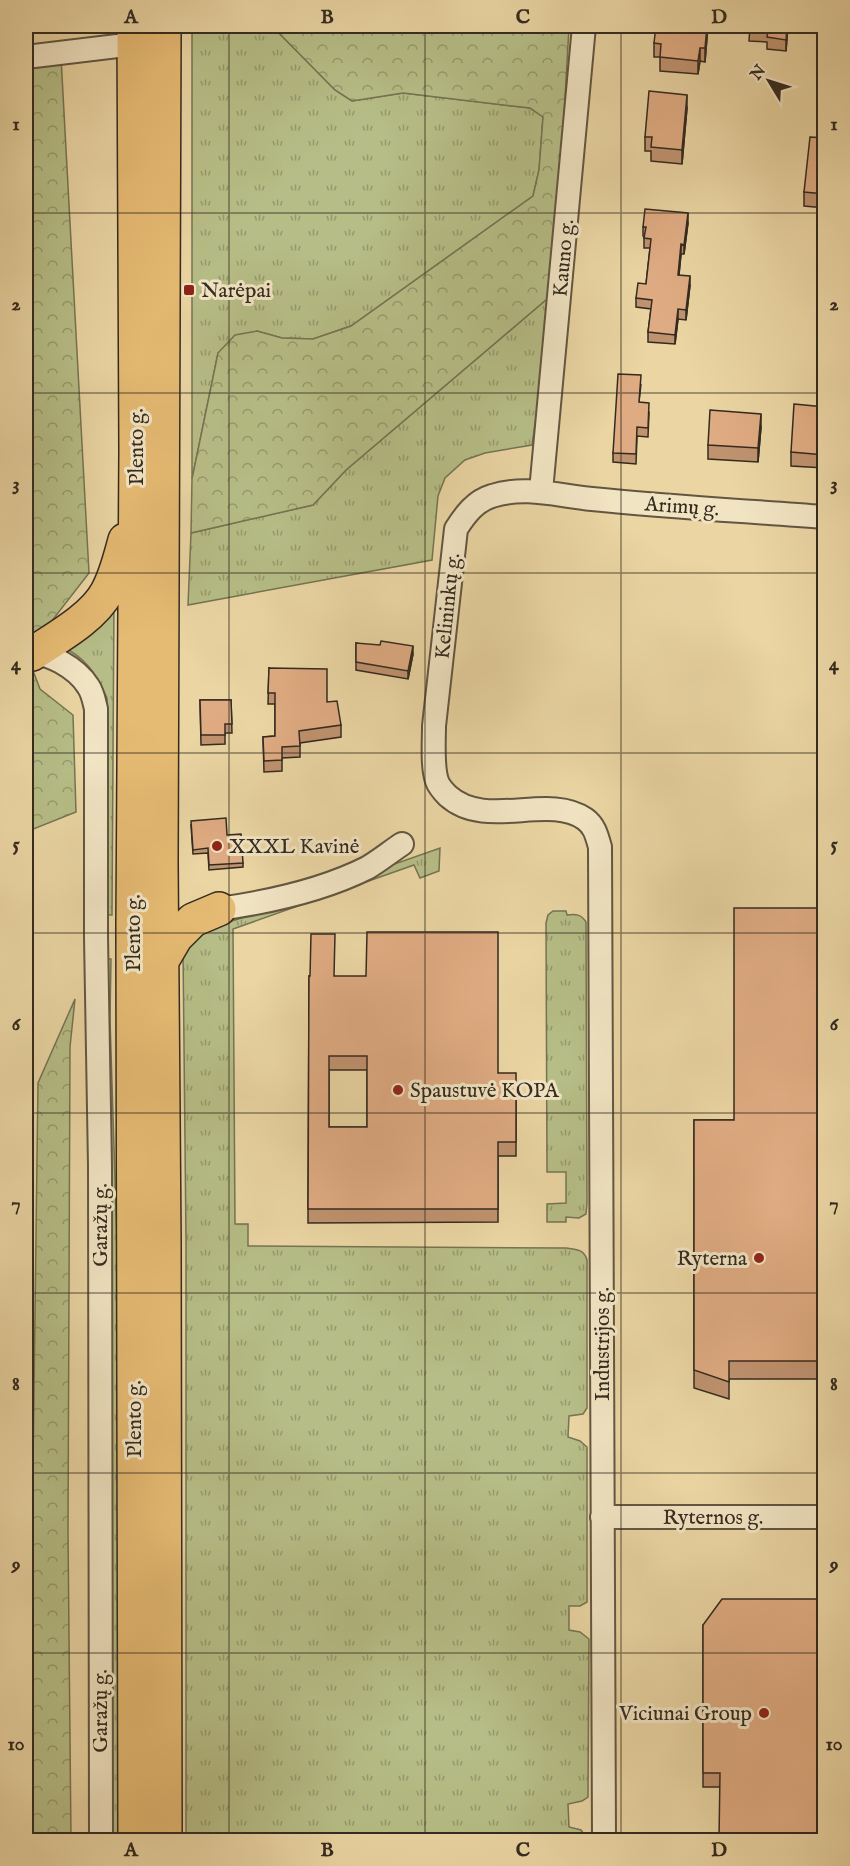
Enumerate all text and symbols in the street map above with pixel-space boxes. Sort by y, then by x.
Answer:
text: A [123,5,139,30]
text: B [320,5,334,30]
text: C [516,5,530,30]
text: D [711,5,727,30]
north arrow [739,51,799,111]
text: N [746,61,771,85]
text: 1 [12,112,20,137]
text: 1 [830,112,838,137]
street label: Kauno g. [548,218,581,298]
place label: Narėpai [201,278,271,305]
marker: Narėpai [182,283,196,297]
text: 2 [11,292,21,317]
text: 2 [829,292,839,317]
street label: Plento g. [124,408,151,486]
text: 3 [12,472,20,497]
text: 3 [830,472,838,497]
street label: Arimų g. [643,491,720,524]
street label: Kelininkų g. [429,552,467,661]
text: 4 [11,652,22,677]
text: 4 [829,652,840,677]
text: 5 [12,832,20,857]
text: 5 [830,832,838,857]
place label: XXXL Kavinė [229,834,360,861]
marker: XXXL Kavinė [210,839,224,853]
street label: Plento g. [121,894,148,972]
text: 6 [12,1012,22,1037]
text: 6 [830,1012,840,1037]
place label: Spaustuvė KOPA [410,1078,560,1105]
marker: Spaustuvė KOPA [391,1083,405,1097]
street label: Garažų g. [88,1183,115,1267]
text: 7 [11,1192,21,1217]
text: 7 [829,1192,839,1217]
place label: Ryterna [677,1246,748,1273]
marker: Ryterna [752,1251,766,1265]
street label: Industrijos g. [590,1287,617,1401]
text: 8 [12,1372,20,1397]
text: 8 [830,1372,838,1397]
street label: Plento g. [122,1380,149,1458]
street label: Ryternos g. [663,1505,763,1532]
text: 9 [11,1552,21,1577]
text: 9 [829,1552,839,1577]
street label: Garažų g. [88,1669,115,1753]
place label: Viciunai Group [618,1701,752,1728]
marker: Viciunai Group [757,1706,771,1720]
text: 10 [7,1732,25,1757]
text: 10 [825,1732,843,1757]
text: A [123,1838,139,1863]
text: B [320,1838,334,1863]
text: C [516,1838,530,1863]
text: D [711,1838,727,1863]

